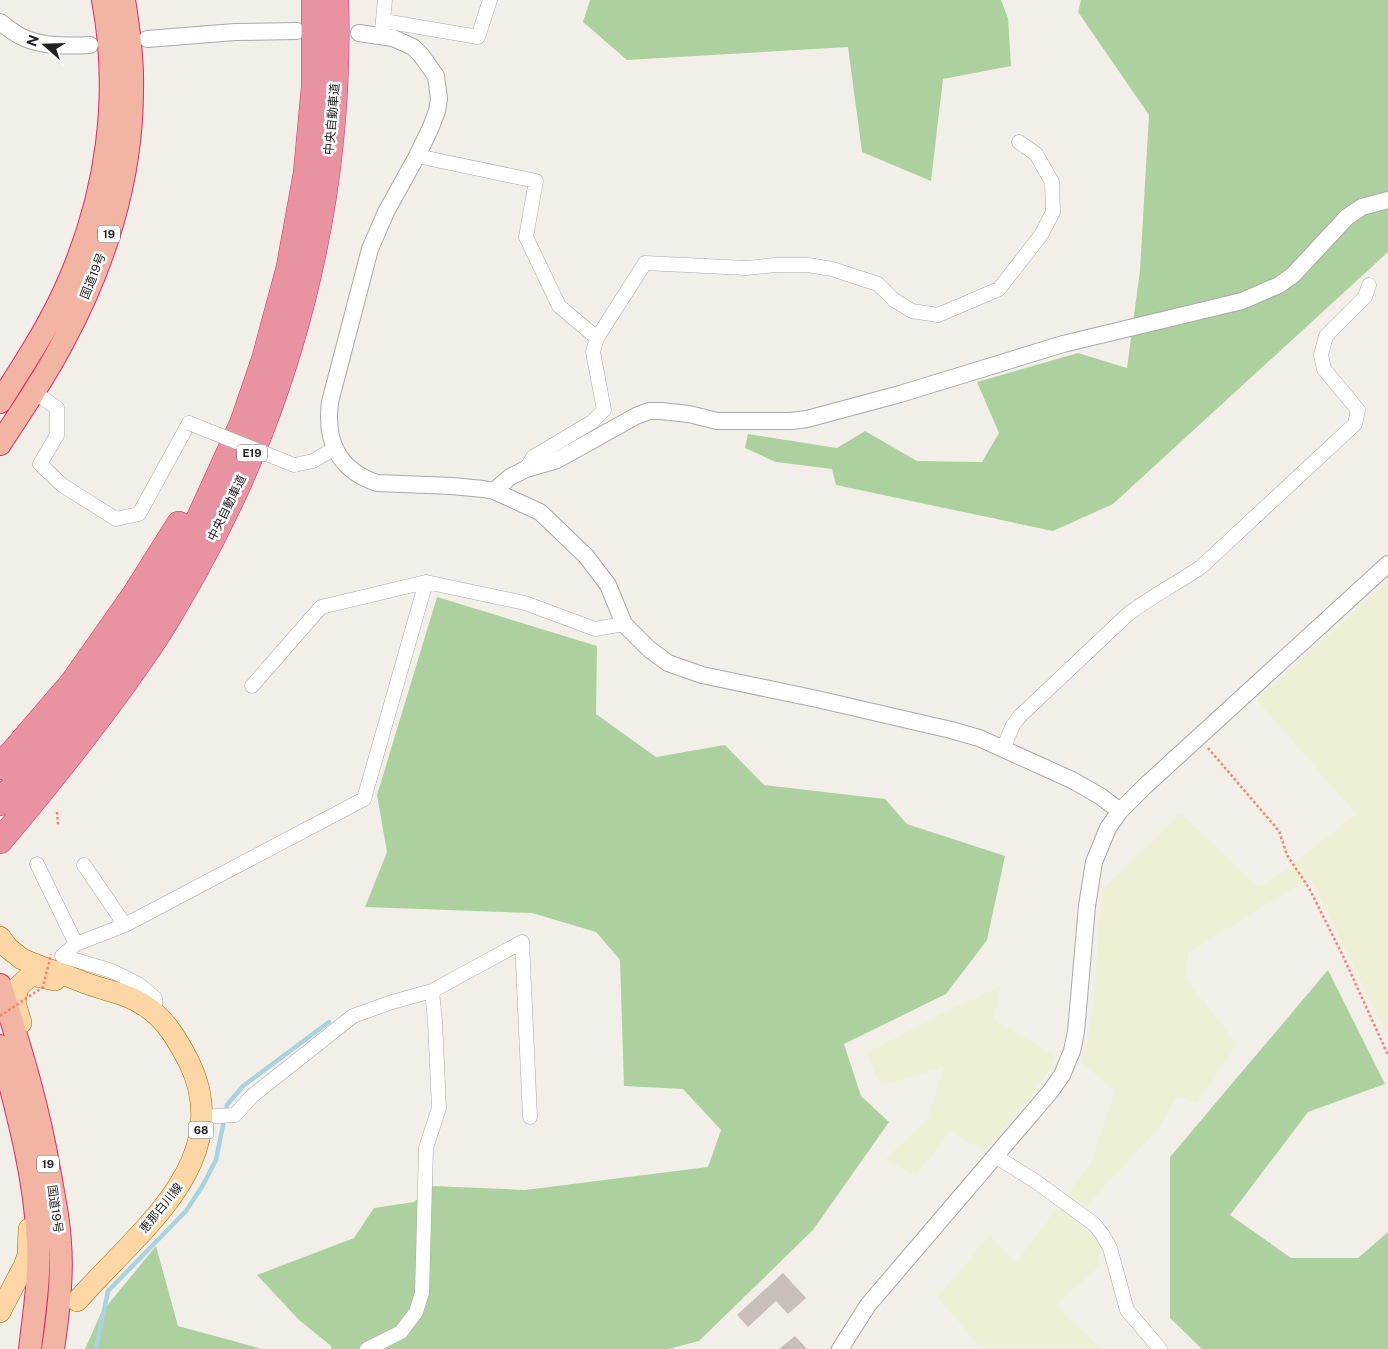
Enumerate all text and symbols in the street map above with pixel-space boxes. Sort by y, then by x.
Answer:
north arrow [20,20,70,70]
text: N [23,33,42,48]
street label: 中央自動車道 [322,83,342,155]
road number: 19 [98,225,120,242]
street label: 国道19号 [77,251,109,301]
road number: E19 [237,444,267,462]
street label: 中央自動車道 [205,473,249,543]
road number: 68 [188,1122,214,1138]
road number: 19 [37,1156,59,1172]
street label: 恵那白川線 [137,1180,185,1236]
street label: 国道19号 [45,1184,65,1234]

